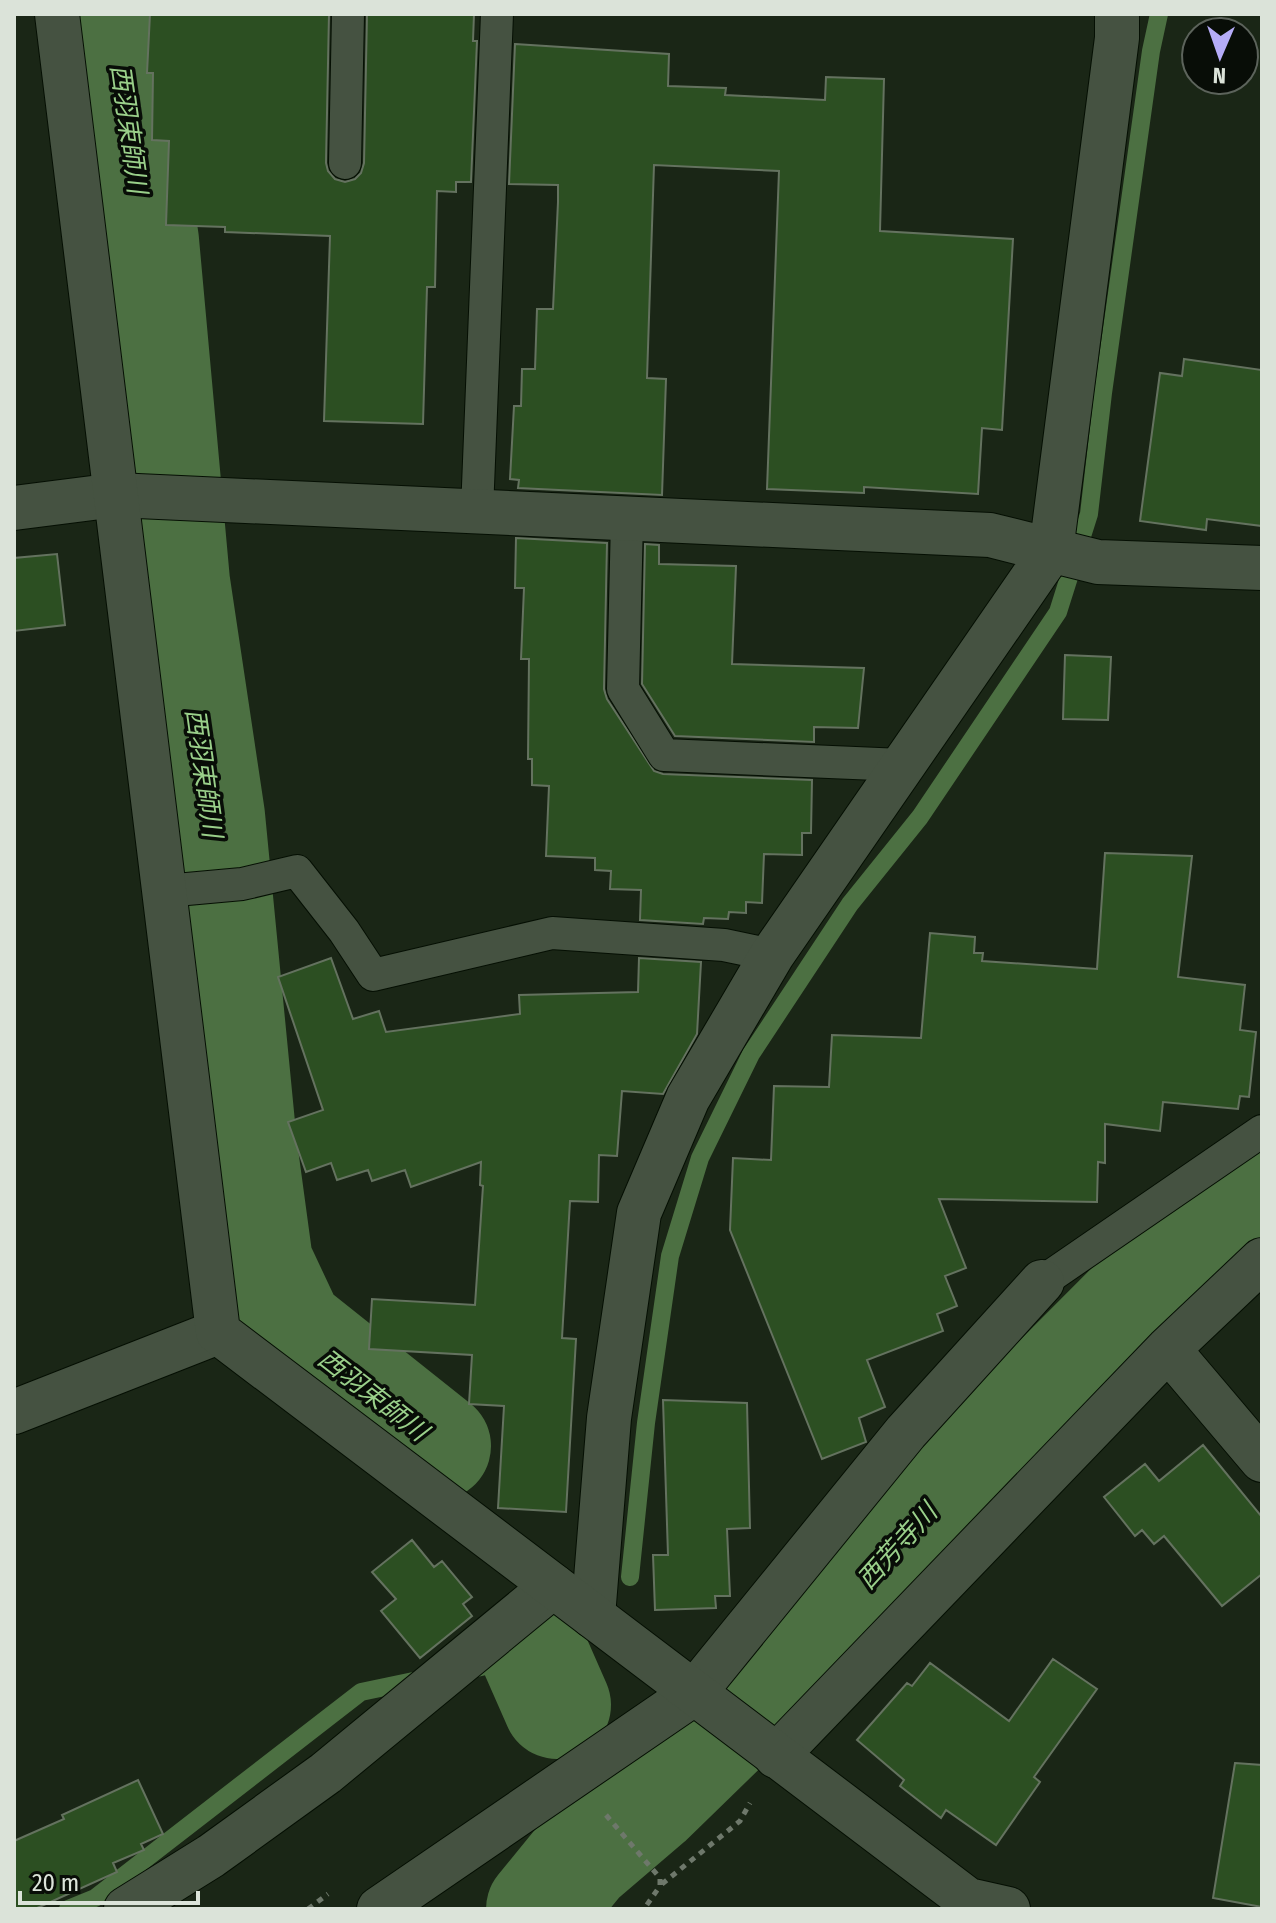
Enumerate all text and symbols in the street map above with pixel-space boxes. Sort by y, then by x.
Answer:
north arrow [1180,16,1260,96]
text: N [1212,62,1226,89]
water label: 西羽束師川 [104,63,153,199]
water label: 西羽束師川 [179,707,228,843]
water label: 西羽束師川 [312,1343,436,1449]
water label: 西芳寺川 [851,1495,946,1595]
scale bar [20,1855,198,1905]
text: 20 m [32,1869,79,1897]

